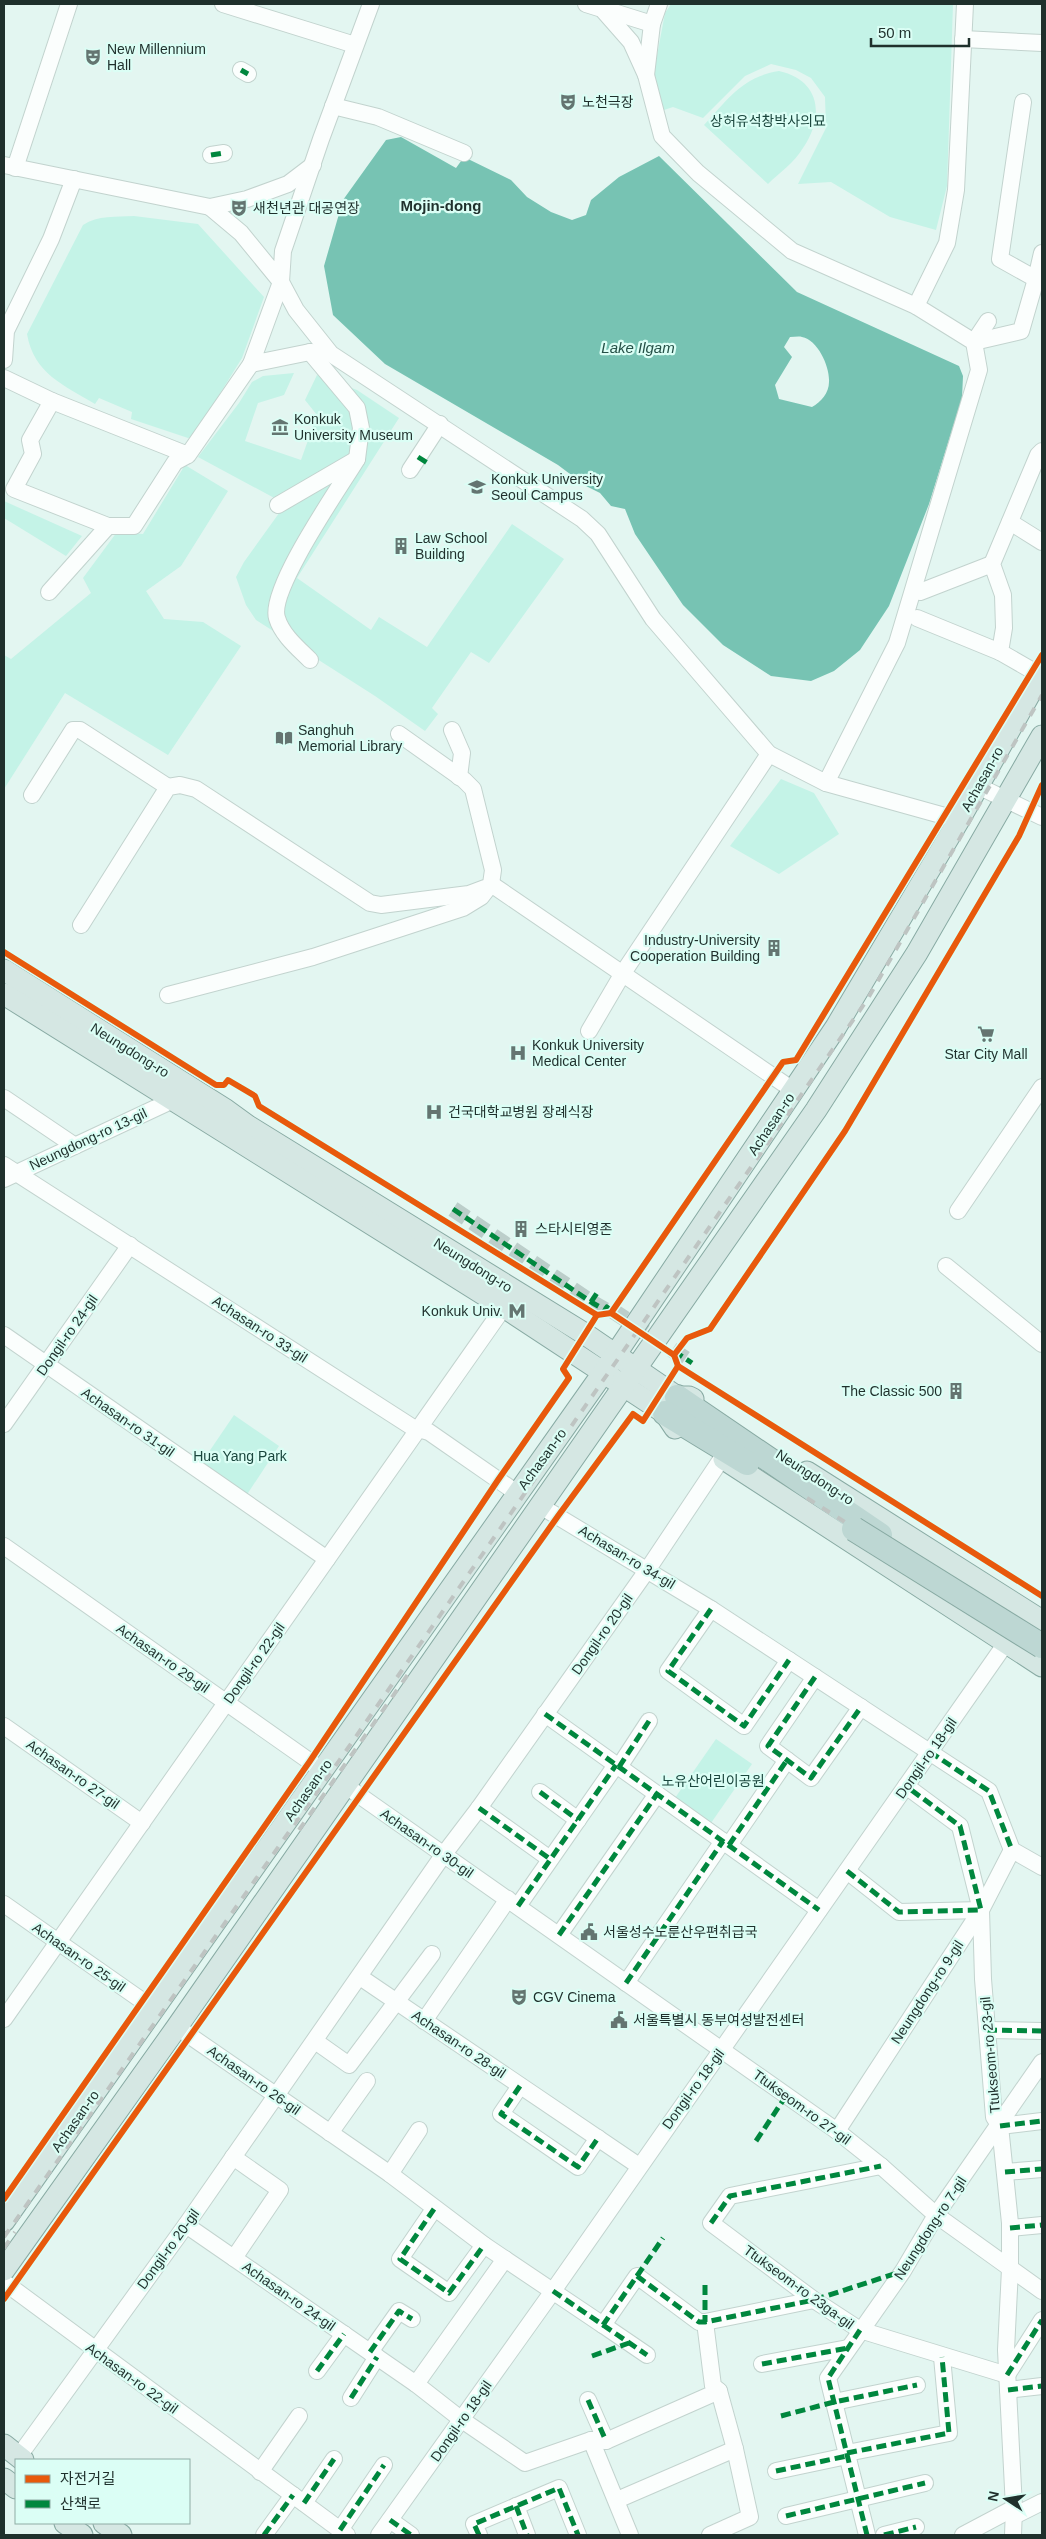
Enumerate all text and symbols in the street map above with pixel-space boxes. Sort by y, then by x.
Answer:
scale bar [871,15,968,47]
text: 50 m [878,24,911,41]
place label: New Millennium Hall [107,41,206,73]
theatre icon: New Millennium Hall [83,47,103,67]
theatre icon: 노천극장 [558,92,578,112]
place label: 노천극장 [582,94,634,110]
park label: 상허유석창박사의묘 [710,113,826,129]
district label: Mojin-dong [401,197,481,214]
theatre icon: 새천년관 대공연장 [229,198,249,218]
place label: 새천년관 대공연장 [253,200,360,216]
water label: Lake Ilgam [601,339,675,356]
place label: Konkuk University Museum [294,411,413,443]
museum icon: Konkuk University Museum [270,417,290,437]
place label: Konkuk University Seoul Campus [491,471,603,503]
school or university icon: Konkuk University Seoul Campus [467,477,487,497]
place label: Law School Building [415,530,487,562]
building icon: Law School Building [391,536,411,556]
place label: Sanghuh Memorial Library [298,722,402,754]
library icon: Sanghuh Memorial Library [274,728,294,748]
street label: Achasan-ro [958,744,1006,814]
place label: Industry-University Cooperation Building [630,932,760,964]
building icon: Industry-University Cooperation Building [764,938,784,958]
street label: Neungdong-ro [88,1019,172,1081]
supermarket icon: Star City Mall [976,1024,996,1044]
place label: Konkuk University Medical Center [532,1037,644,1069]
hospital icon: Konkuk University Medical Center [508,1043,528,1063]
place label: Star City Mall [944,1046,1028,1062]
street label: Achasan-ro [744,1090,798,1158]
hospital icon: 건국대학교병원 장례식장 [424,1102,444,1122]
place label: 건국대학교병원 장례식장 [448,1104,594,1120]
street label: Neungdong-ro 13-gil [27,1105,149,1173]
building icon: 스타시티영존 [511,1219,531,1239]
place label: 스타시티영존 [535,1221,612,1237]
street label: Neungdong-ro [431,1234,515,1296]
street label: Dongil-ro 24-gil [33,1292,101,1378]
street label: Achasan-ro 33-gil [210,1292,310,1366]
metro station icon: Konkuk Univ. [507,1301,527,1321]
place label: Konkuk Univ. [422,1303,503,1319]
building icon: The Classic 500 [946,1381,966,1401]
place label: The Classic 500 [842,1383,942,1399]
street label: Achasan-ro 31-gil [78,1384,178,1460]
street label: Achasan-ro [514,1425,570,1493]
street label: Neungdong-ro [773,1446,857,1508]
park label: Hua Yang Park [193,1448,288,1464]
street label: Achasan-ro 34-gil [576,1522,678,1592]
street label: Dongil-ro 20-gil [568,1591,636,1677]
street label: Achasan-ro 29-gil [113,1620,213,1696]
street label: Dongil-ro 22-gil [220,1620,288,1706]
street label: Dongil-ro 18-gil [892,1715,960,1801]
street label: Achasan-ro 27-gil [23,1736,123,1812]
street label: Achasan-ro [281,1756,335,1824]
park label: 노유산어린이공원 [661,1773,765,1789]
street label: Achasan-ro 30-gil [377,1805,477,1881]
street label: Achasan-ro 25-gil [29,1919,129,1995]
public building icon: 서울성수노룬산우편취급국 [579,1922,599,1942]
place label: 서울성수노룬산우편취급국 [603,1924,758,1940]
street label: Neungdong-ro 9-gil [888,1937,966,2047]
theatre icon: CGV Cinema [509,1987,529,2007]
place label: CGV Cinema [533,1989,616,2005]
street label: Ttukseom-ro 23-gil [977,1996,1003,2114]
street label: Achasan-ro 28-gil [409,2007,509,2081]
public building icon: 서울특별시 동부여성발전센터 [609,2010,629,2030]
place label: 서울특별시 동부여성발전센터 [633,2012,804,2028]
street label: Achasan-ro 26-gil [204,2042,304,2118]
street label: Dongil-ro 18-gil [659,2046,727,2132]
street label: Ttukseom-ro 27-gil [750,2066,854,2148]
street label: Achasan-ro [48,2087,102,2155]
street label: Neungdong-ro 7-gil [891,2173,969,2283]
street label: Dongil-ro 20-gil [134,2206,202,2292]
street label: Ttukseom-ro 23ga-gil [741,2242,857,2332]
street label: Achasan-ro 24-gil [239,2258,339,2334]
street label: Achasan-ro 22-gil [83,2339,181,2417]
street label: Dongil-ro 18-gil [427,2378,495,2464]
legend [15,2459,190,2524]
text: 자전거길 [60,2470,115,2487]
north arrow [981,2474,1031,2524]
text: N [984,2490,1002,2503]
text: 산책로 [60,2495,101,2512]

